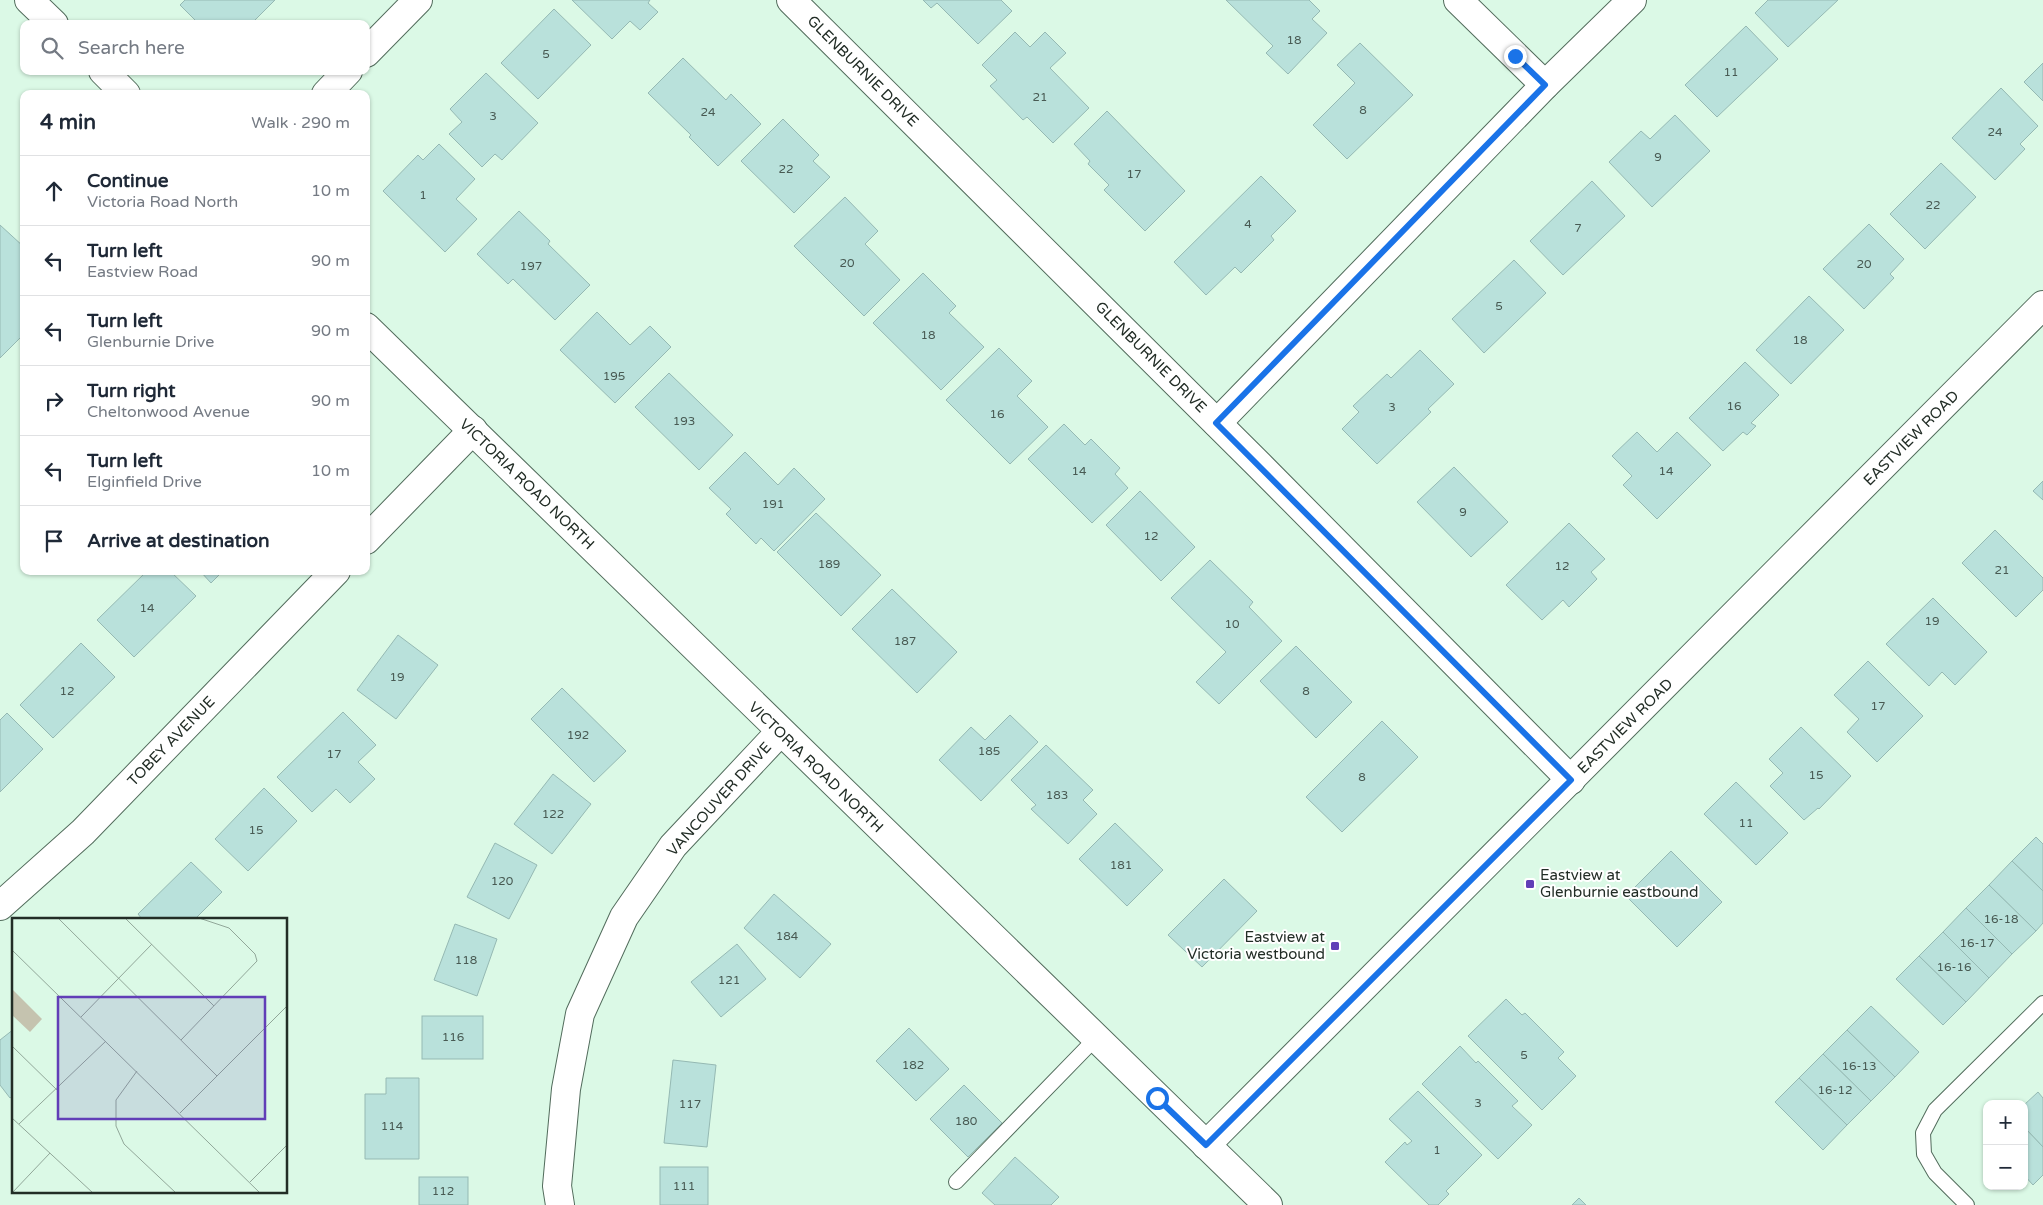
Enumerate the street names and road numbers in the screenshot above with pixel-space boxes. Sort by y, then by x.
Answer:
street label: GLENBURNIE DRIVE [804,12,922,130]
street label: GLENBURNIE DRIVE [1092,298,1210,416]
street label: EASTVIEW ROAD [1860,387,1962,489]
street label: VICTORIA ROAD NORTH [456,415,598,553]
street label: EASTVIEW ROAD [1574,675,1676,777]
street label: TOBEY AVENUE [124,692,218,790]
street label: VICTORIA ROAD NORTH [745,698,887,836]
street label: VANCOUVER DRIVE [663,738,775,860]

